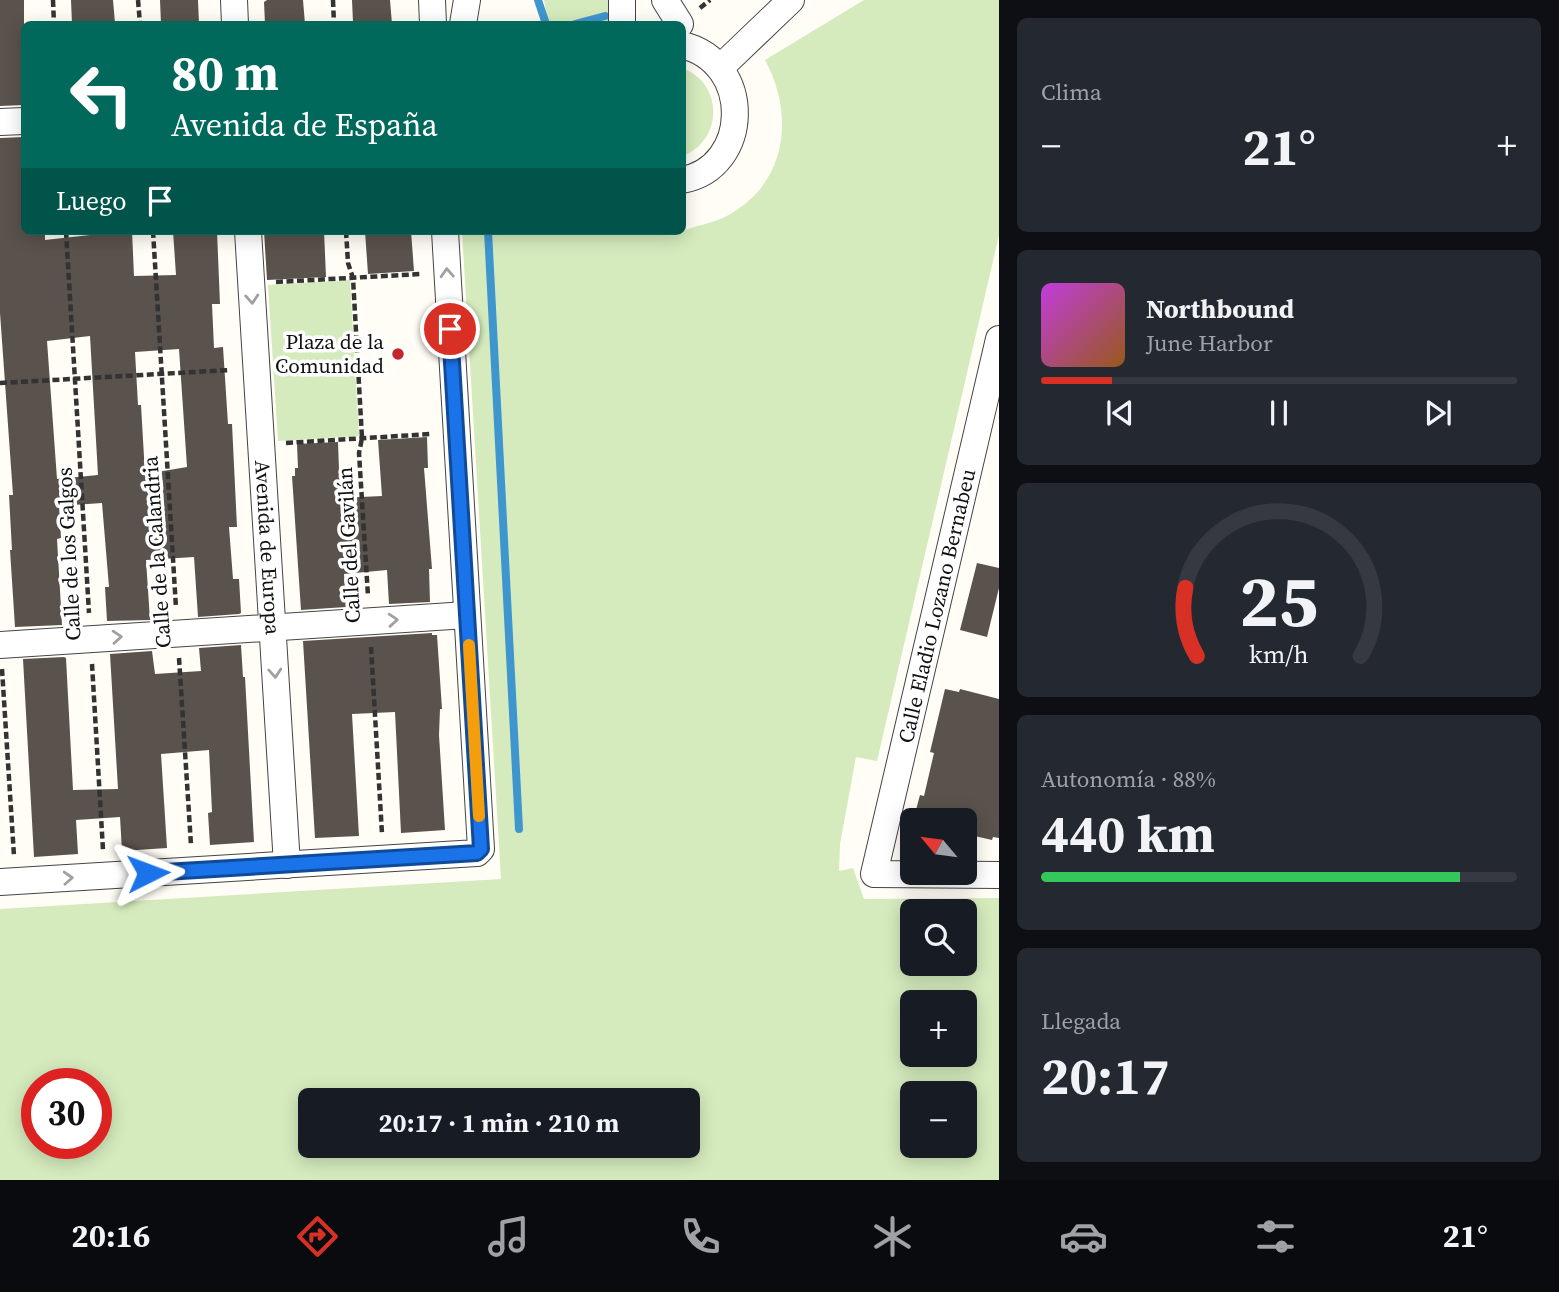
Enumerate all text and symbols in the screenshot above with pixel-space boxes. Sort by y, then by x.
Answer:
text: 80 m [171,39,279,106]
icon: left [56,49,147,140]
text: Clima [1041,76,1102,108]
text: Avenida de España [171,103,438,147]
text: 21° [1242,111,1316,182]
text: − [1041,120,1061,172]
text: + [1497,120,1517,172]
icon: arrive [141,182,179,220]
text: Luego [56,183,127,219]
one-way arrow [440,268,455,279]
text: Northbound [1146,291,1294,327]
one-way arrow [244,294,259,305]
pin [420,299,480,359]
icon: arrive [431,310,469,348]
place label: Plaza de la Comunidad [275,327,384,380]
text: June Harbor [1146,327,1273,359]
marker: Plaza de la Comunidad [390,346,406,362]
icon: previous [1101,394,1139,432]
icon: pause [1260,394,1298,432]
icon: next [1419,394,1457,432]
street label: Calle de la Calandria [135,455,178,649]
street label: Avenida de Europa [248,459,288,636]
street label: Calle del Gavilán [330,466,367,624]
street label: Calle Eladio Lozano Bernabeu [891,466,982,746]
street label: Calle de los Galgos [49,467,88,642]
text: 25 [1240,551,1318,650]
one-way arrow [388,612,399,627]
one-way arrow [112,630,123,645]
text: km/h [1249,637,1309,671]
one-way arrow [267,668,282,679]
text: Autonomía · 88% [1041,763,1216,795]
text: 440 km [1041,798,1215,869]
north arrow [900,808,976,886]
map controls [900,808,977,1158]
position arrow [111,836,185,910]
one-way arrow [63,871,74,886]
button: search [900,899,977,976]
button: + [900,990,977,1067]
text: Llegada [1041,1005,1121,1037]
text: 20:17 [1041,1040,1169,1111]
speed limit sign: 30 [21,1068,112,1159]
button: − [900,1081,977,1158]
text: 20:17 · 1 min · 210 m [379,1105,619,1141]
icon: directions [293,1212,342,1261]
icon: music [484,1212,533,1261]
icon: phone [676,1212,725,1261]
icon: climate [868,1212,917,1261]
icon: car [1059,1212,1108,1261]
icon: filters [1251,1212,1300,1261]
text: 20:16 [71,1214,150,1258]
text: 21° [1442,1214,1488,1258]

